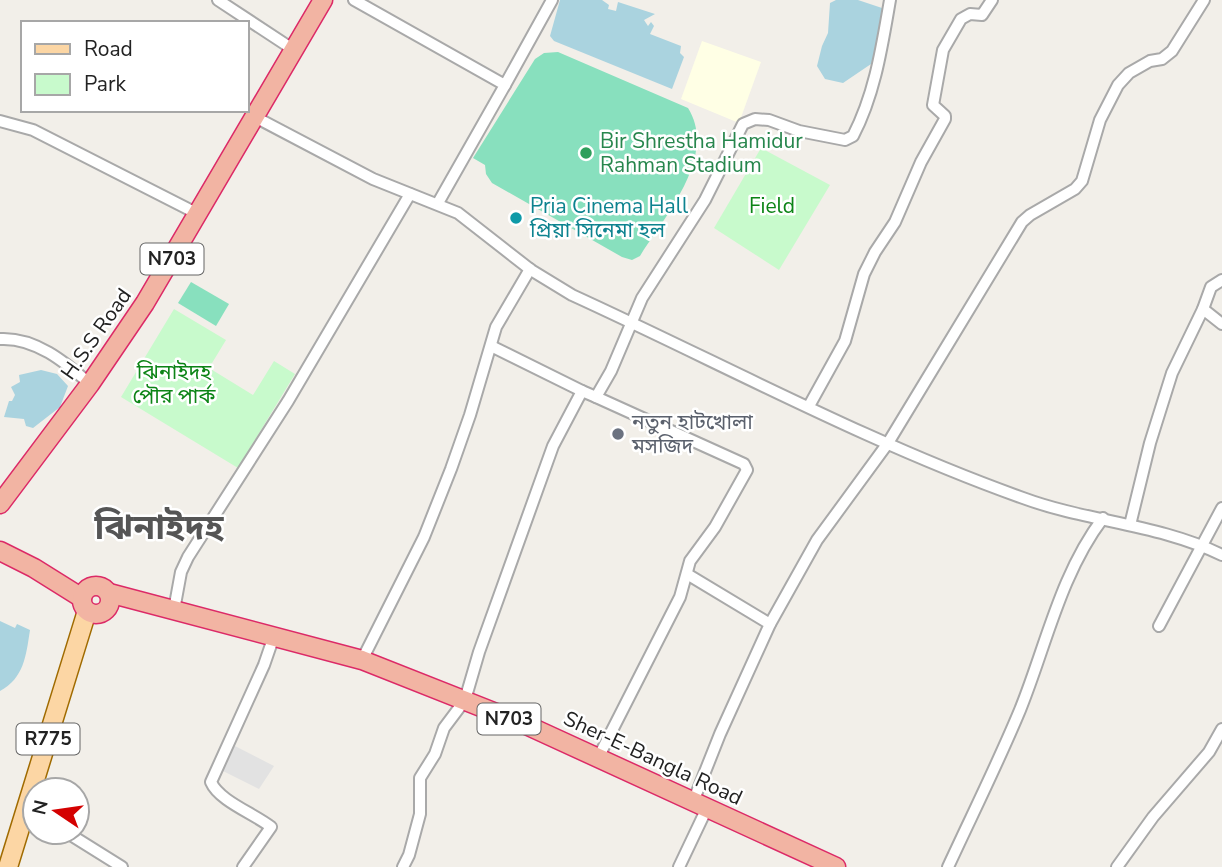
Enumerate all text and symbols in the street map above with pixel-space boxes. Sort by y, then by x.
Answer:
legend [21,21,248,112]
text: Road [84,35,133,63]
text: Park [84,70,126,98]
place label: Bir Shrestha Hamidur Rahman Stadium [600,127,803,179]
marker: Bir Shrestha Hamidur Rahman Stadium [578,145,594,161]
place label: Pria Cinema Hall প্রিয়া সিনেমা হল [529,192,689,244]
park label: Field [749,192,795,220]
marker: Pria Cinema Hall প্রিয়া সিনেমা হল [508,210,524,226]
road number: N703 [140,244,204,274]
street label: H.S.S Road [54,283,138,385]
park label: ঝিনাইদহ পৌর পার্ক [133,358,216,410]
place label: নতুন হাটখোলা মসজিদ [631,408,753,460]
marker: নতুন হাটখোলা মসজিদ [610,426,626,442]
district label: ঝিনাইদহ [93,504,224,551]
road number: N703 [477,704,540,734]
street label: Sher-E-Bangla Road [559,704,747,812]
road number: R775 [16,724,80,754]
north arrow [21,776,91,846]
text: N [26,798,55,817]

